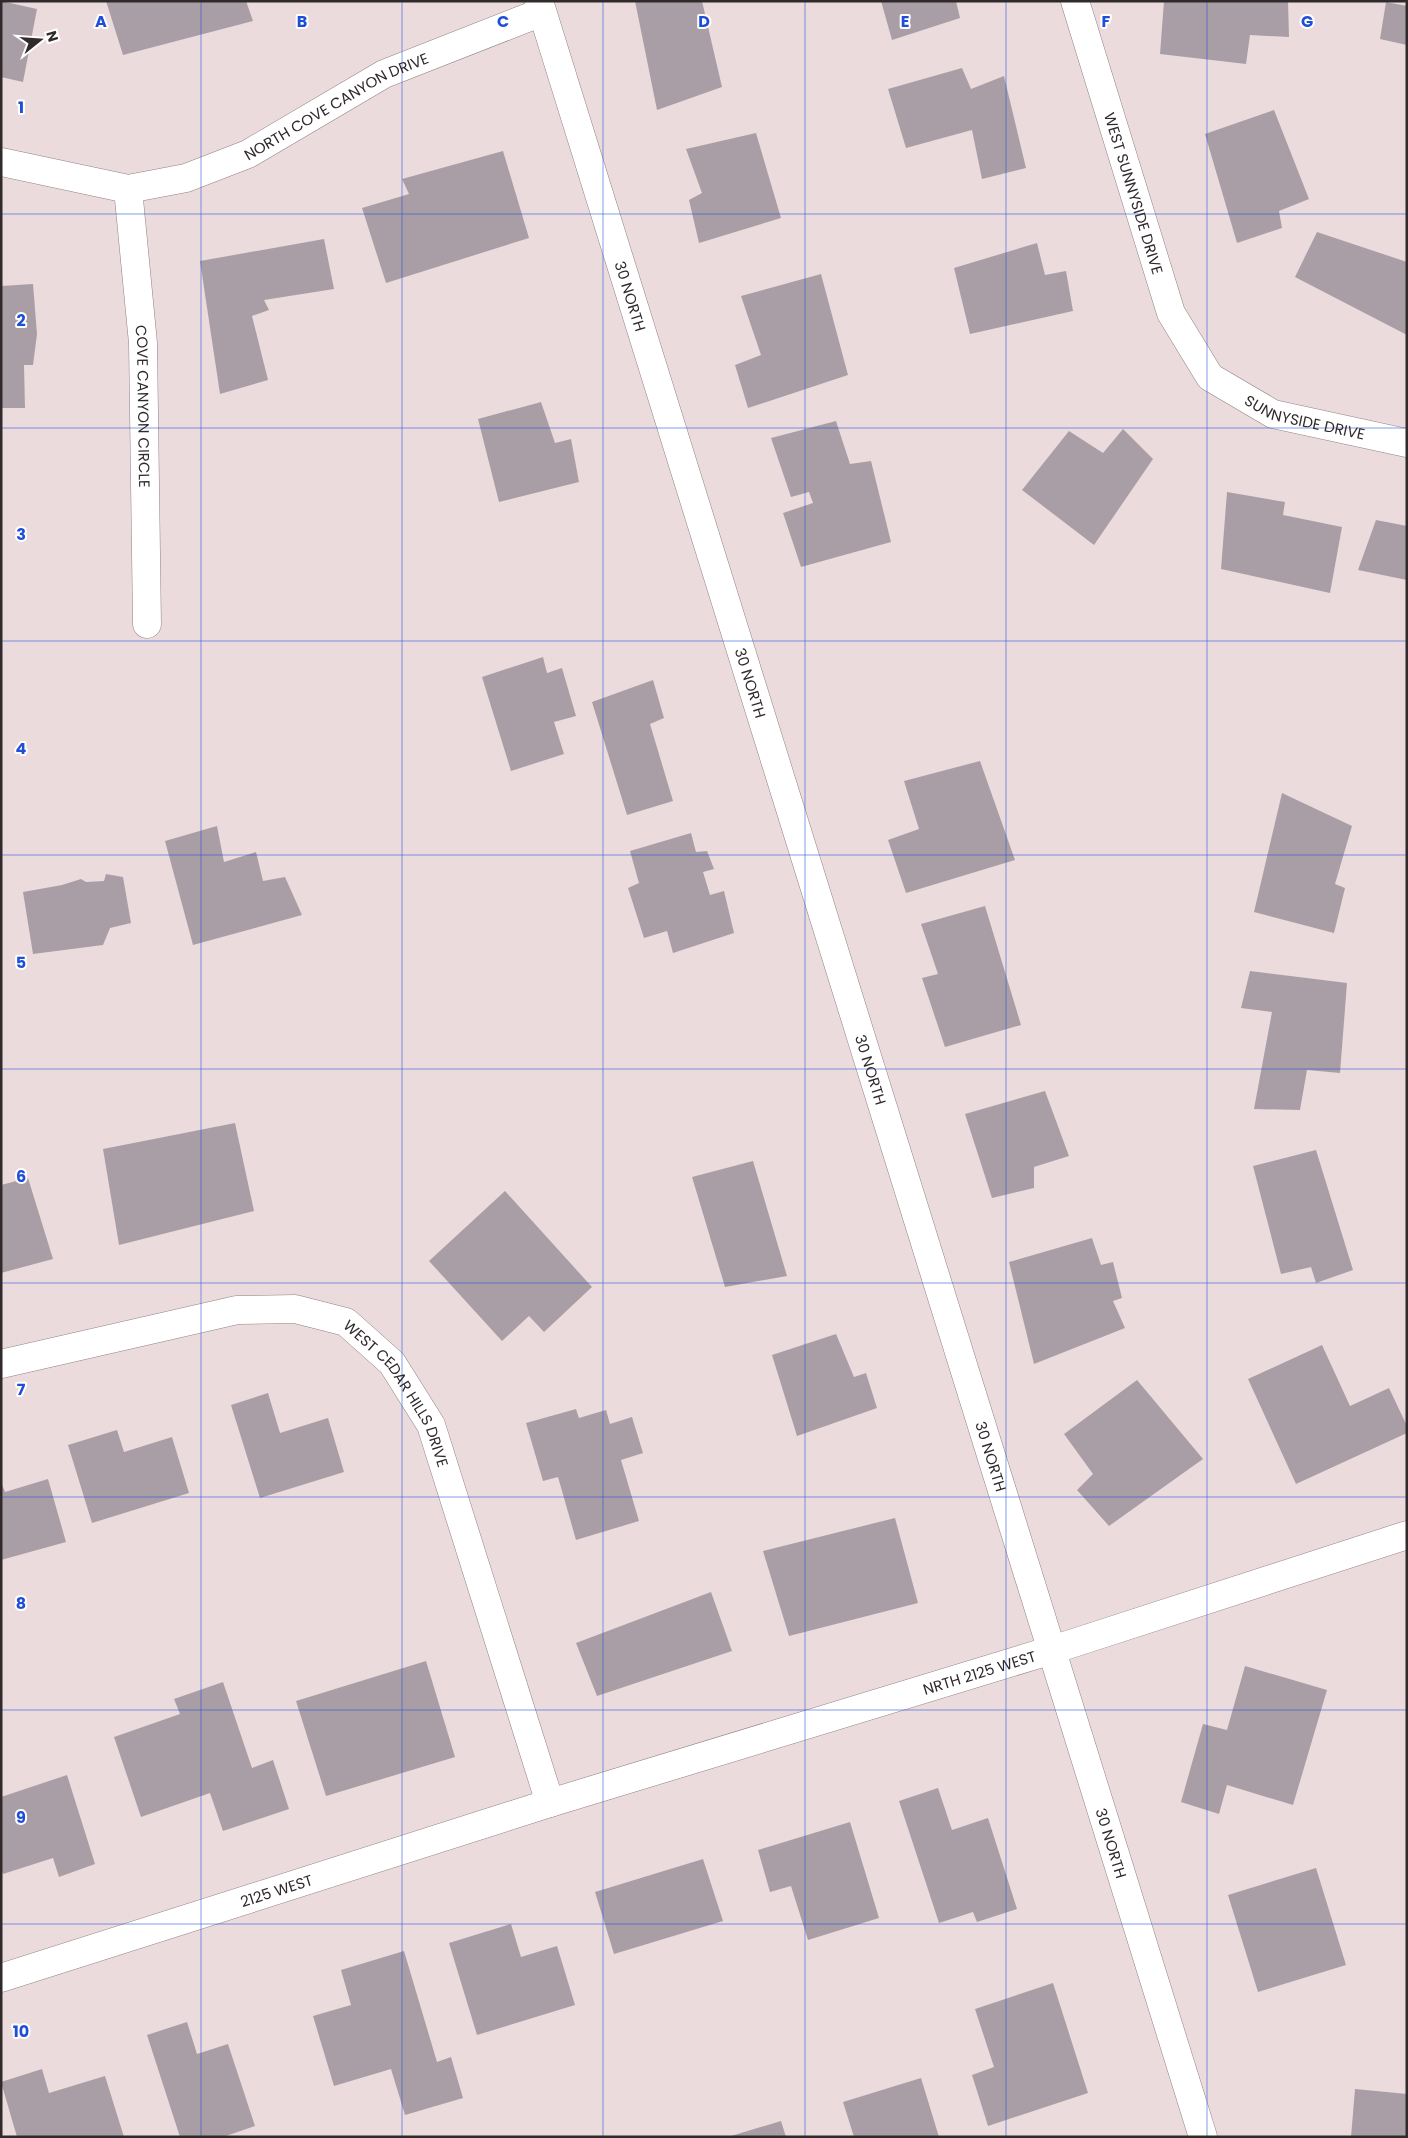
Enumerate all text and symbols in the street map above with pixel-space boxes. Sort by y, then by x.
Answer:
text: A [95,10,107,33]
text: B [297,10,307,33]
text: C [497,10,509,33]
text: D [698,10,710,33]
text: E [901,10,909,33]
text: F [1102,10,1111,33]
text: G [1301,10,1313,33]
north arrow [15,15,65,65]
text: N [41,28,64,44]
street label: NORTH COVE CANYON DRIVE [240,47,431,165]
text: 1 [18,96,24,119]
street label: WEST SUNNYSIDE DRIVE [1099,110,1169,277]
street label: 30 NORTH [610,258,651,334]
text: 2 [16,309,26,332]
street label: COVE CANYON CIRCLE [131,324,156,488]
street label: SUNNYSIDE DRIVE [1241,389,1367,444]
text: 3 [16,523,26,546]
street label: 30 NORTH [730,645,772,720]
text: 4 [16,737,27,760]
text: 5 [16,951,26,974]
street label: 30 NORTH [850,1032,892,1107]
text: 6 [16,1165,26,1188]
street label: WEST CEDAR HILLS DRIVE [339,1314,454,1469]
text: 7 [17,1378,26,1401]
street label: 30 NORTH [971,1419,1012,1494]
text: 8 [16,1592,26,1615]
street label: NRTH 2125 WEST [920,1645,1038,1699]
street label: 30 NORTH [1091,1805,1132,1881]
text: 9 [16,1806,26,1829]
street label: 2125 WEST [238,1869,315,1912]
text: 10 [13,2020,29,2043]

